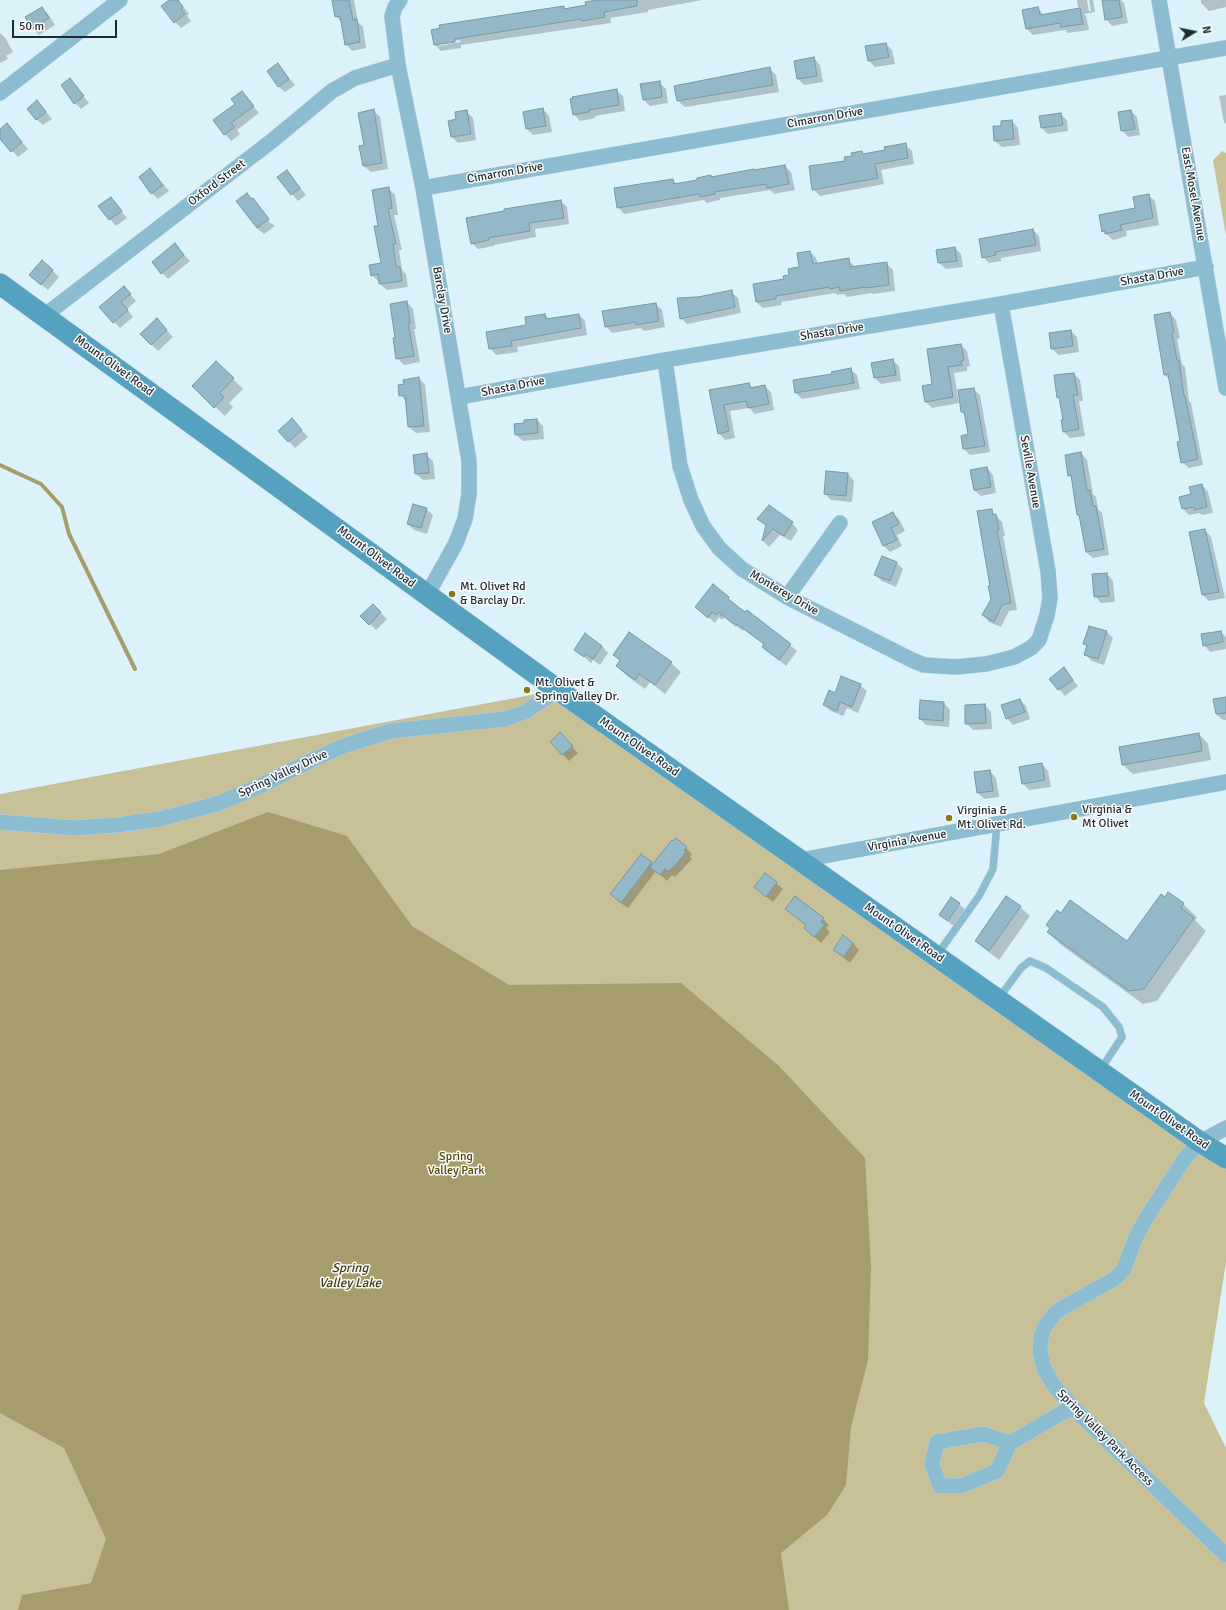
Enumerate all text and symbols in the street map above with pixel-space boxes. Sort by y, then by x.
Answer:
scale bar [14,12,119,38]
north arrow [1174,12,1214,52]
text: 50 m [19,19,44,34]
text: N [1199,25,1213,35]
street label: Cimarron Drive [786,104,864,132]
street label: East Mosel Avenue [1178,146,1208,242]
street label: Oxford Street [185,157,249,209]
street label: Cimarron Drive [466,159,544,187]
street label: Shasta Drive [1119,264,1185,290]
street label: Barclay Drive [429,265,455,335]
street label: Shasta Drive [799,320,865,344]
street label: Mount Olivet Road [72,332,156,400]
street label: Shasta Drive [480,374,546,400]
street label: Seville Avenue [1016,434,1044,510]
street label: Mount Olivet Road [334,523,418,591]
street label: Monterey Drive [747,567,821,619]
place label: Mt. Olivet Rd & Barclay Dr. [460,580,526,608]
marker: Mt. Olivet Rd & Barclay Dr. [447,589,457,599]
place label: Mt. Olivet & Spring Valley Dr. [535,676,619,704]
marker: Mt. Olivet & Spring Valley Dr. [522,685,532,695]
street label: Mount Olivet Road [596,714,682,780]
street label: Spring Valley Drive [236,747,330,801]
place label: Virginia & Mt Olivet [1082,803,1132,831]
place label: Virginia & Mt. Olivet Rd. [957,804,1026,832]
marker: Virginia & Mt Olivet [1069,812,1079,822]
marker: Virginia & Mt. Olivet Rd. [944,813,954,823]
street label: Virginia Avenue [866,827,948,855]
street label: Mount Olivet Road [861,900,947,966]
street label: Mount Olivet Road [1126,1087,1212,1153]
park label: Spring Valley Park [428,1150,484,1178]
water label: Spring Valley Lake [319,1261,381,1292]
street label: Spring Valley Park Access [1054,1387,1156,1489]

